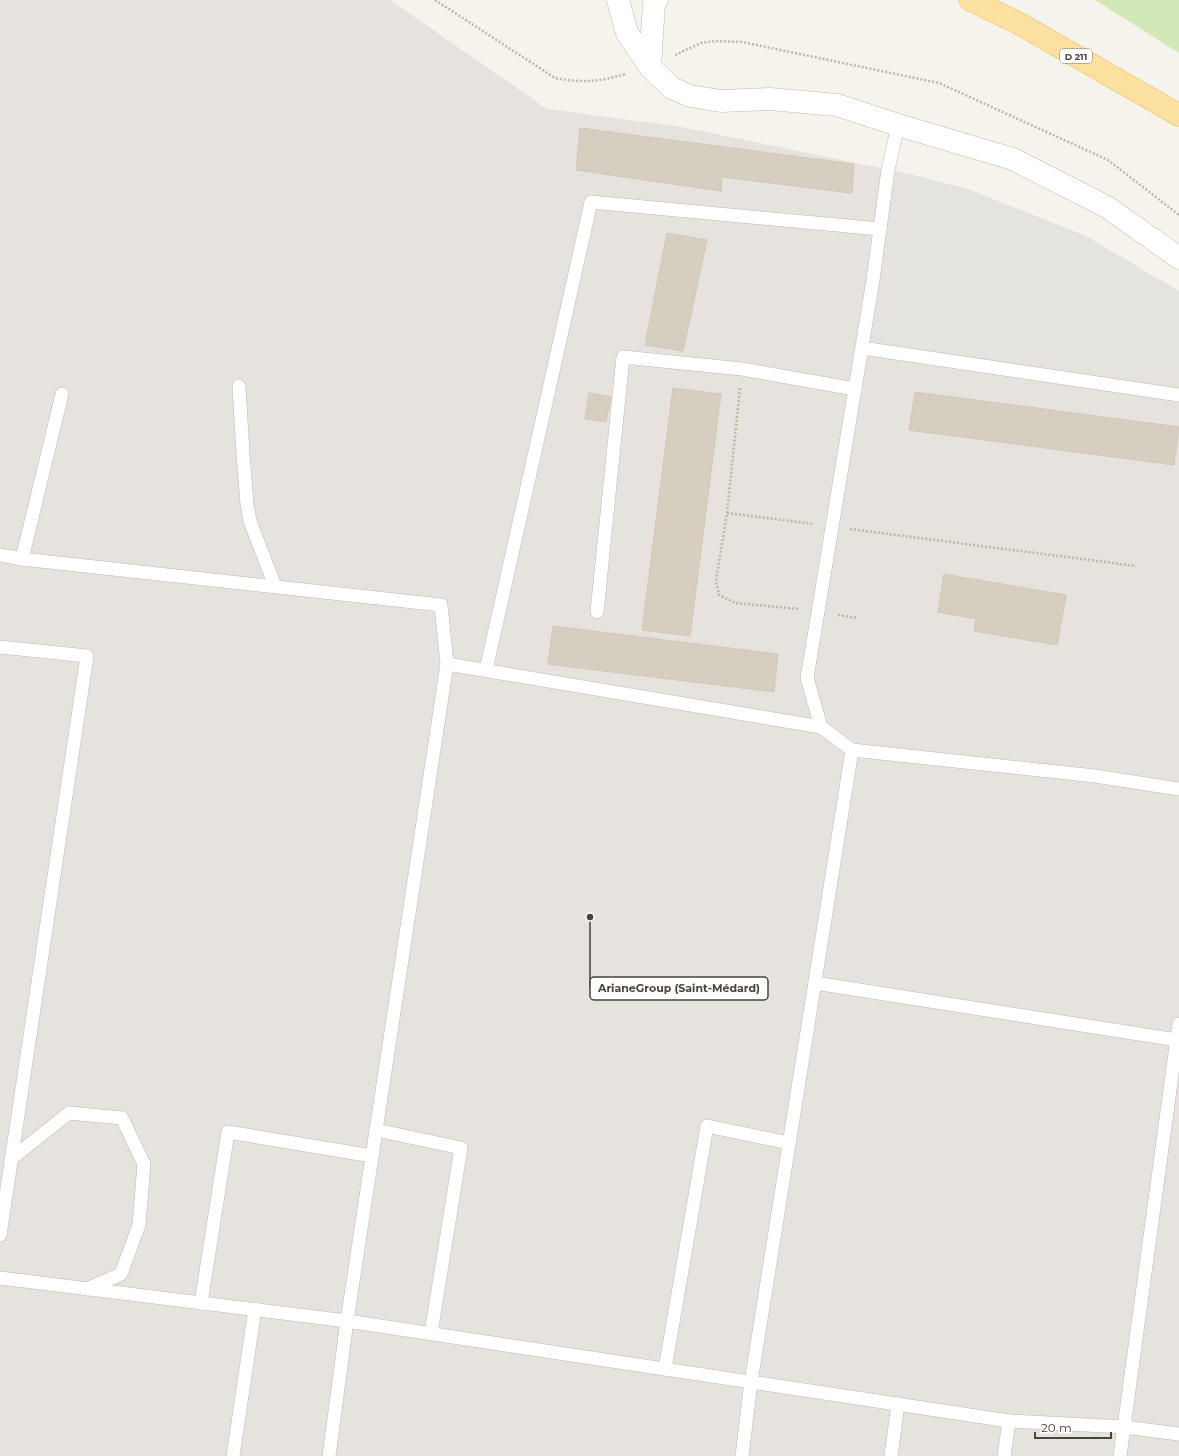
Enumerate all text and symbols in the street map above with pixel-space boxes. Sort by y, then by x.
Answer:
road number: D 211 [1060,49,1092,63]
callout: ArianeGroup (Saint-Médard) [590,977,768,1000]
text: ArianeGroup (Saint-Médard) [597,981,760,995]
scale bar [1035,1414,1111,1440]
text: 20 m [1041,1420,1072,1435]

